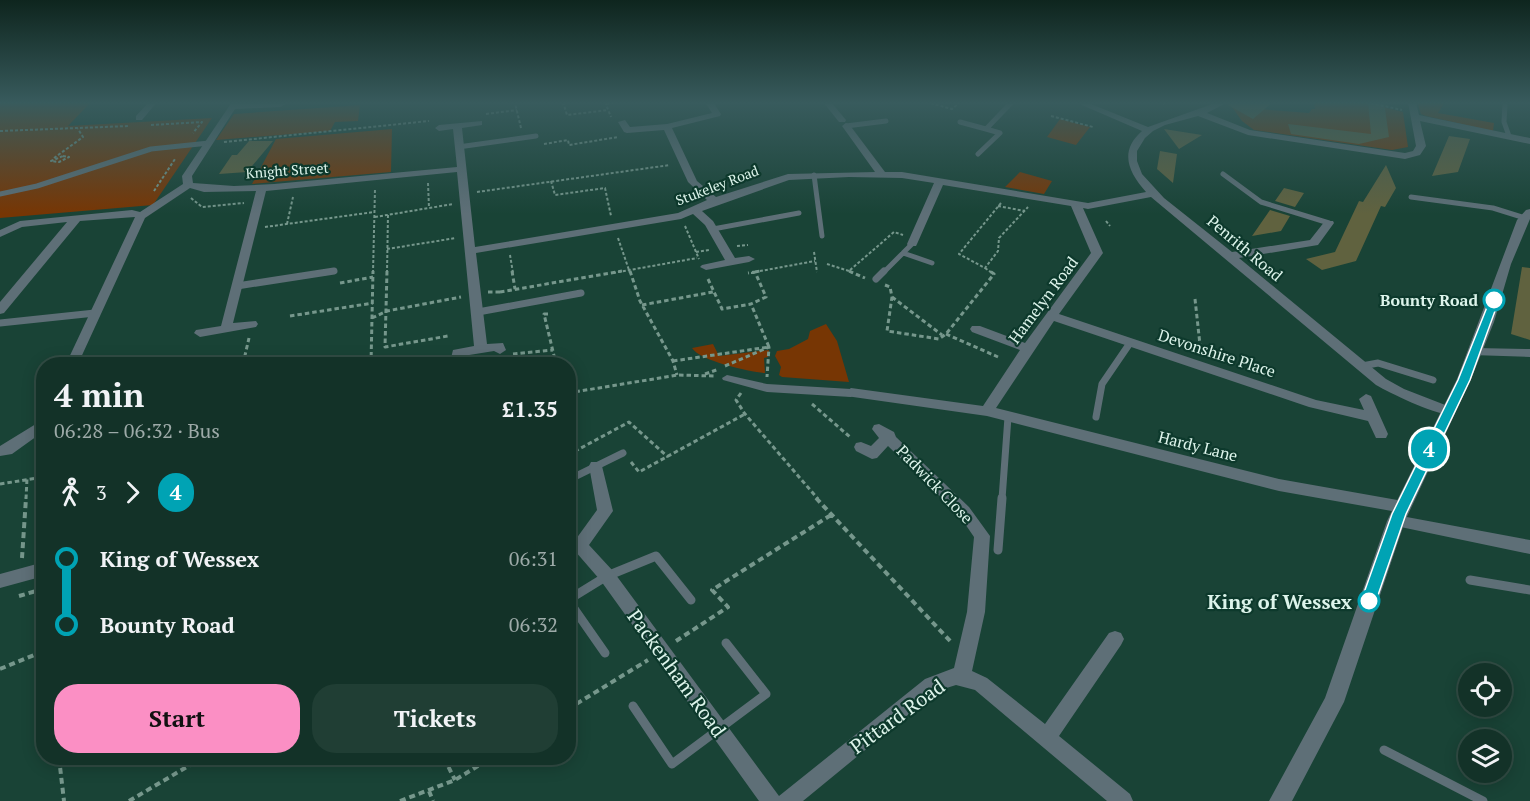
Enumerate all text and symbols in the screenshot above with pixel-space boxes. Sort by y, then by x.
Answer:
street label: Knight Street [245,158,330,182]
street label: Stukeley Road [673,160,761,210]
street label: Penrith Road [1203,210,1288,286]
street label: Hamelyn Road [1003,252,1083,348]
place label: Bounty Road [1380,289,1478,311]
marker: Bounty Road [1483,289,1505,311]
street label: Devonshire Place [1156,324,1278,382]
text: 4 min [54,373,144,416]
text: £1.35 [502,394,558,423]
text: 06:28 – 06:32 · Bus [54,417,220,444]
street label: Hardy Lane [1156,426,1240,466]
line badge: 4 [1410,430,1448,468]
text: 4 [1423,435,1435,463]
street label: Padwick Close [892,440,978,528]
icon: walk [54,476,87,509]
icon: forward [116,476,149,509]
text: 4 [170,478,182,506]
text: 3 [96,479,107,506]
text: King of Wessex [100,544,259,573]
text: 06:31 [509,545,558,572]
place label: King of Wessex [1207,588,1352,615]
marker: King of Wessex [1358,590,1380,612]
street label: Packenham Road [621,604,733,742]
text: Bounty Road [100,610,235,639]
text: 06:32 [509,611,558,638]
map controls [1458,663,1512,783]
button: locate [1458,663,1512,717]
street label: Pittard Road [844,672,950,760]
button: Start [54,684,300,753]
button: Tickets [312,684,558,753]
button: layers [1458,729,1512,783]

